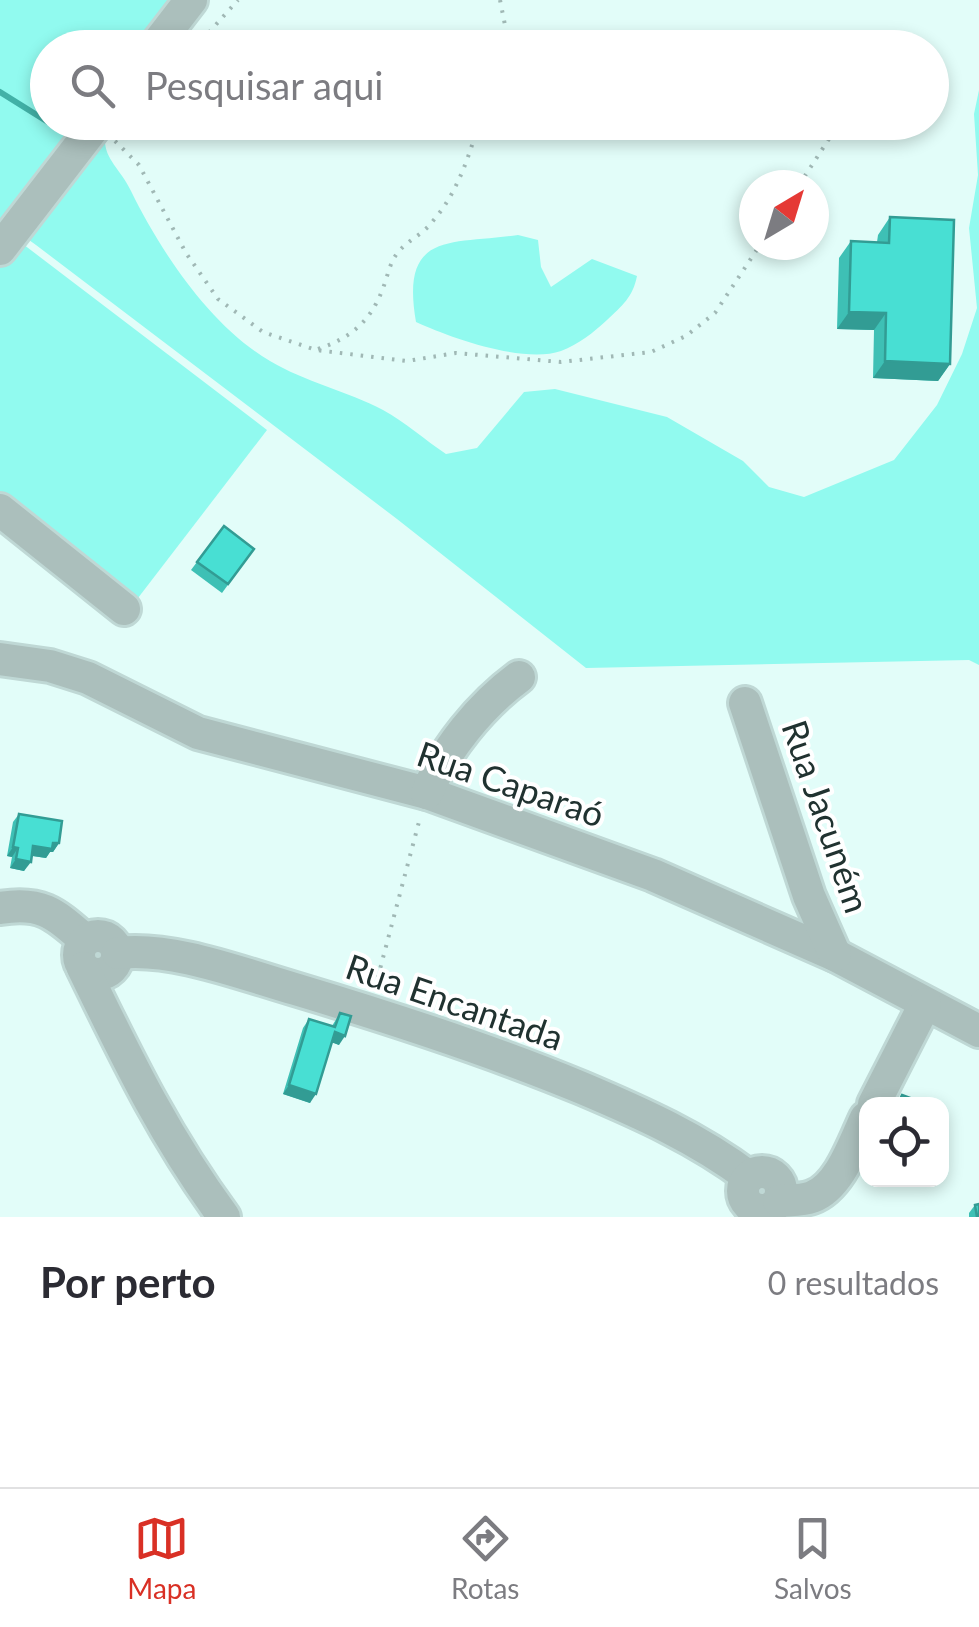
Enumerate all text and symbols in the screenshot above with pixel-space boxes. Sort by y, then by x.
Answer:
search box [30,30,949,140]
icon: search [65,58,120,113]
text: Pesquisar aqui [145,62,384,108]
north arrow [739,170,829,260]
street label: Rua Jacuném [774,714,880,918]
street label: Rua Caparaó [412,731,610,835]
street label: Rua Encantada [341,944,569,1058]
map controls [859,1097,949,1187]
button: locate [859,1097,949,1187]
text: Por perto [40,1257,216,1307]
text: 0 resultados [768,1263,939,1302]
tab: Mapa [127,1511,196,1605]
tab: Rotas [451,1511,519,1605]
tab: Salvos [774,1511,852,1605]

